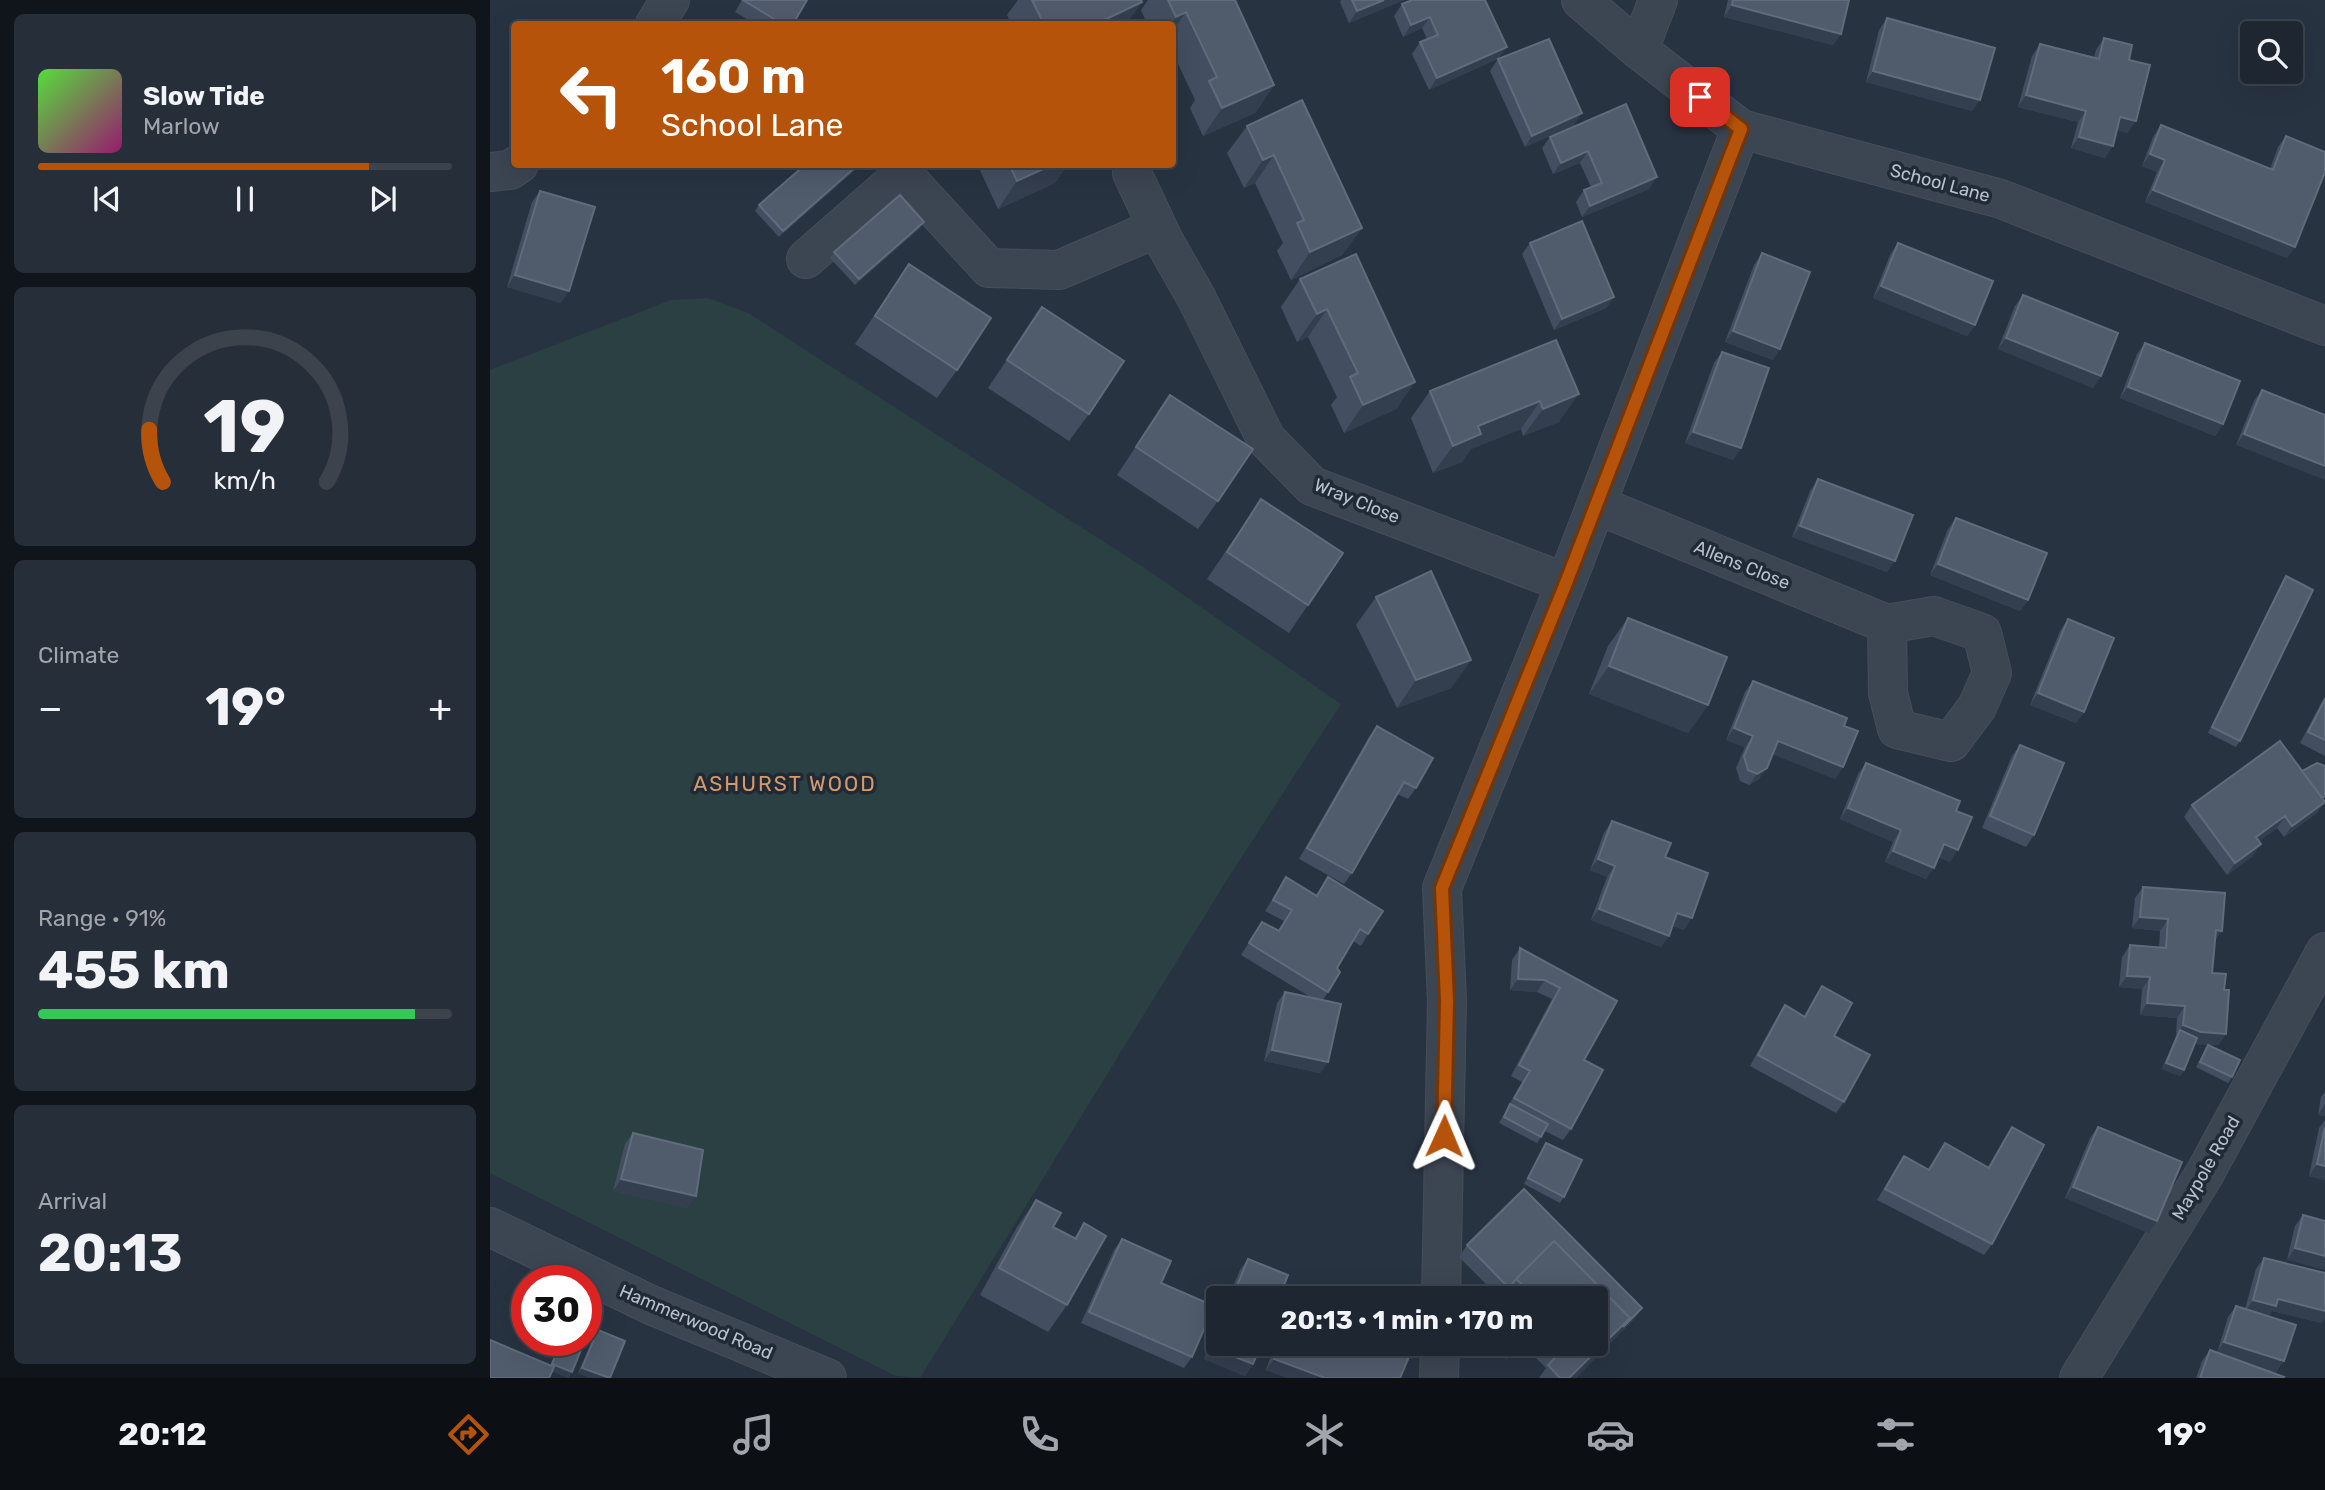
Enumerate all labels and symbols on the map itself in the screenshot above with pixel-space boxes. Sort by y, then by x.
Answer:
pin [1670,67,1730,127]
street label: School Lane [1888,159,1992,207]
street label: Wray Close [1311,474,1403,528]
street label: Allens Close [1691,536,1793,594]
district label: ASHURST WOOD [693,771,877,796]
position arrow [1407,1099,1481,1173]
street label: Maypole Road [2167,1112,2245,1224]
speed limit sign: 30 [511,1265,602,1356]
street label: Hammerwood Road [616,1280,776,1364]

